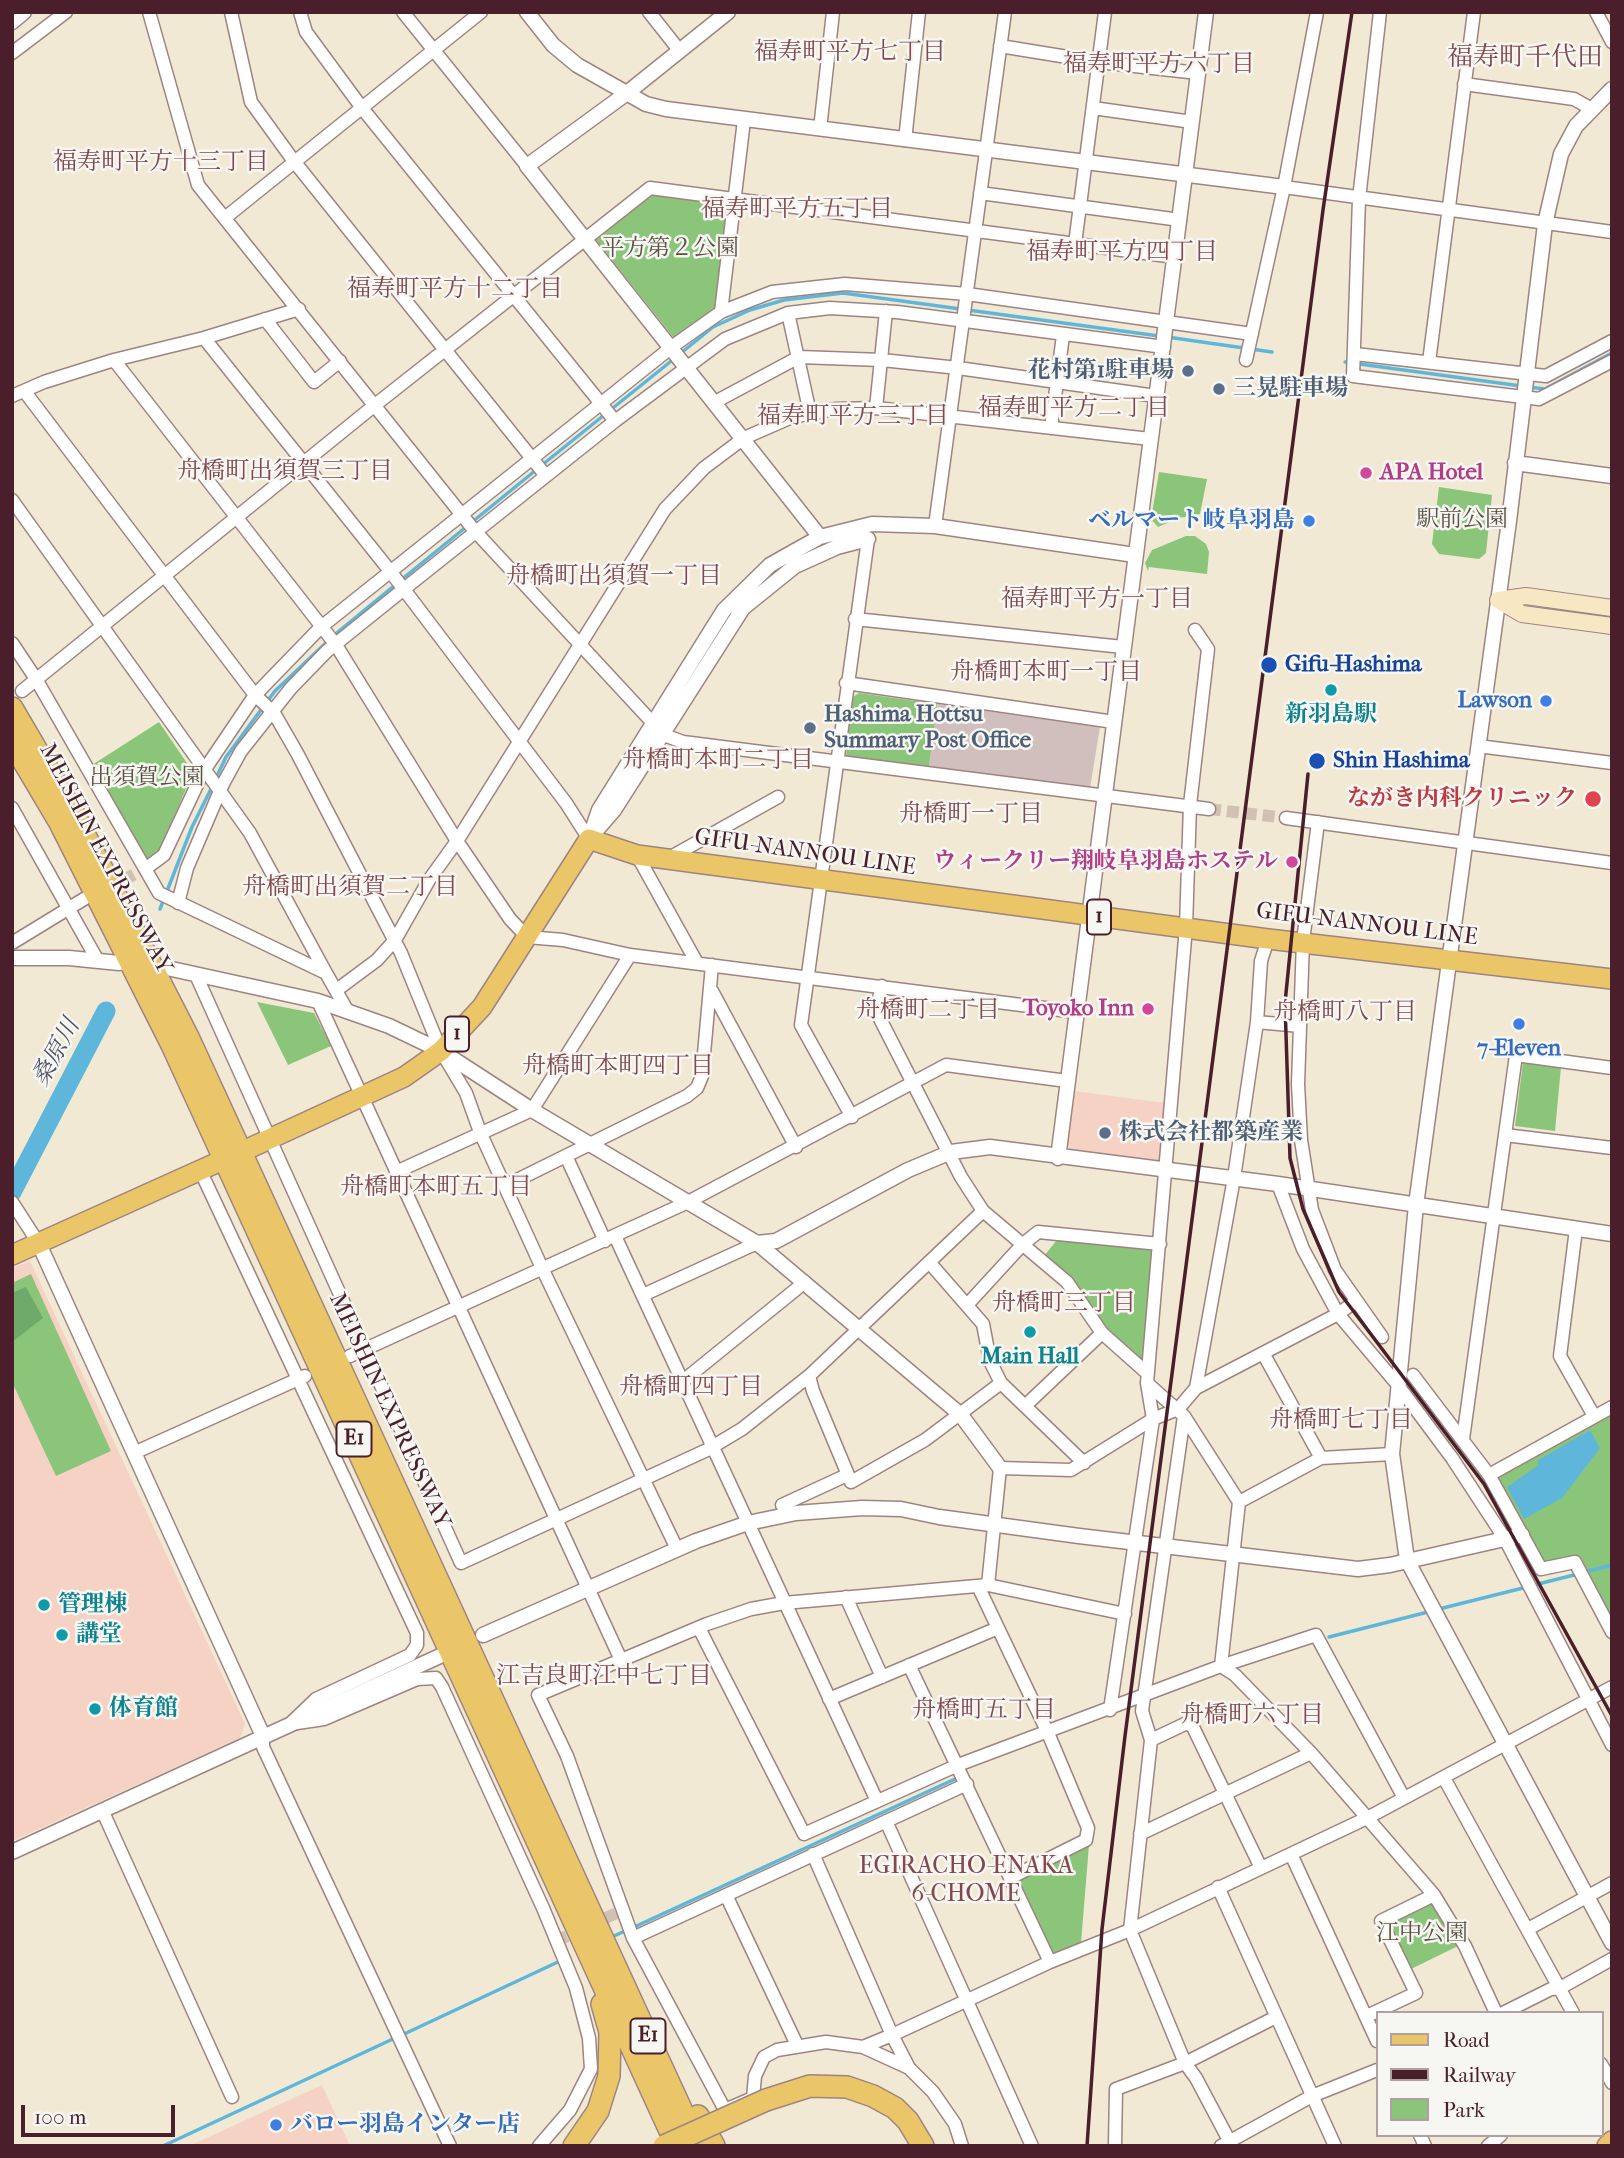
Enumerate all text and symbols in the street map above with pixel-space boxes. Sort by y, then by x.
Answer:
district label: 福寿町平方七丁目 [754,39,946,67]
district label: 福寿町千代田 [1447,43,1603,75]
district label: 福寿町平方六丁目 [1063,51,1255,79]
district label: 福寿町平方十三丁目 [53,149,269,177]
district label: 福寿町平方五丁目 [701,196,893,224]
park label: 平方第２公園 [601,235,739,263]
district label: 福寿町平方四丁目 [1026,239,1218,267]
district label: 福寿町平方十二丁目 [347,276,563,304]
place label: 花村第1駐車場 [1028,357,1174,385]
marker: 花村第1駐車場 [1180,363,1196,379]
place label: 三晃駐車場 [1233,375,1348,403]
marker: 三晃駐車場 [1211,381,1227,397]
district label: 福寿町平方二丁目 [978,395,1170,423]
district label: 福寿町平方三丁目 [757,403,949,431]
district label: 舟橋町出須賀三丁目 [177,458,393,486]
place label: APA Hotel [1380,459,1483,487]
marker: APA Hotel [1358,465,1374,481]
park label: 駅前公園 [1416,506,1508,534]
place label: ベルマート岐阜羽島 [1088,507,1295,535]
marker: ベルマート岐阜羽島 [1301,513,1317,529]
district label: 舟橋町出須賀一丁目 [506,563,722,591]
district label: 福寿町平方一丁目 [1001,586,1193,614]
place label: Gifu-Hashima [1285,651,1422,679]
marker: Gifu-Hashima [1259,655,1279,675]
district label: 舟橋町本町一丁目 [950,659,1142,687]
marker: 新羽島駅 [1323,682,1339,698]
place label: Lawson [1457,687,1532,715]
marker: Lawson [1538,693,1554,709]
place label: Hashima Hottsu Summary Post Office [824,701,1031,755]
place label: 新羽島駅 [1285,701,1377,729]
marker: Hashima Hottsu Summary Post Office [802,720,818,736]
street label: MEISHIN EXPRESSWAY [33,739,177,979]
district label: 舟橋町本町二丁目 [622,747,814,775]
place label: Shin Hashima [1333,747,1470,775]
marker: Shin Hashima [1307,751,1327,771]
park label: 出須賀公園 [90,764,204,792]
place label: ながき内科クリニック [1347,785,1577,813]
marker: ながき内科クリニック [1583,789,1603,809]
district label: 舟橋町一丁目 [899,801,1043,829]
street label: GIFU-NANNOU LINE [693,824,917,882]
place label: ウィークリー翔岐阜羽島ホステル [933,848,1278,876]
marker: ウィークリー翔岐阜羽島ホステル [1284,854,1300,870]
district label: 舟橋町出須賀二丁目 [242,874,458,902]
street label: GIFU-NANNOU LINE [1255,898,1479,952]
road number: 1 [1087,900,1111,934]
place label: Toyoko Inn [1023,995,1134,1023]
district label: 舟橋町二丁目 [856,997,1000,1025]
district label: 舟橋町八丁目 [1273,999,1417,1027]
marker: Toyoko Inn [1140,1001,1156,1017]
water label: 桑原川 [27,1014,87,1092]
road number: 1 [445,1016,469,1052]
marker: 7-Eleven [1511,1016,1527,1032]
place label: 7-Eleven [1477,1035,1561,1063]
district label: 舟橋町本町四丁目 [522,1053,714,1081]
place label: 株式会社都築産業 [1119,1119,1303,1147]
marker: 株式会社都築産業 [1097,1125,1113,1141]
district label: 舟橋町本町五丁目 [340,1174,532,1202]
street label: MEISHIN EXPRESSWAY [322,1289,456,1533]
district label: 舟橋町三丁目 [992,1290,1136,1318]
marker: Main Hall [1022,1324,1038,1340]
place label: Main Hall [981,1343,1079,1371]
district label: 舟橋町四丁目 [619,1374,763,1402]
district label: 舟橋町七丁目 [1269,1407,1413,1435]
road number: E1 [336,1422,372,1456]
place label: 管理棟 [58,1591,127,1619]
marker: 管理棟 [36,1597,52,1613]
place label: 講堂 [76,1621,122,1649]
marker: 講堂 [54,1627,70,1643]
district label: 江吉良町江中七丁目 [496,1663,712,1691]
place label: 体育館 [109,1695,178,1723]
district label: 舟橋町五丁目 [912,1697,1056,1725]
marker: 体育館 [87,1701,103,1717]
district label: 舟橋町六丁目 [1180,1702,1324,1730]
district label: EGIRACHO-ENAKA 6-CHOME [846,1853,1086,1909]
park label: 江中公園 [1376,1920,1468,1948]
legend [1376,2011,1603,2137]
road number: E1 [630,2018,666,2054]
text: Road [1443,2028,1490,2052]
text: Railway [1443,2063,1516,2087]
scale bar [24,2092,178,2136]
text: Park [1443,2098,1485,2122]
text: 100 m [34,2105,87,2129]
place label: バロー羽島インター店 [290,2111,520,2139]
marker: バロー羽島インター店 [268,2117,284,2133]

